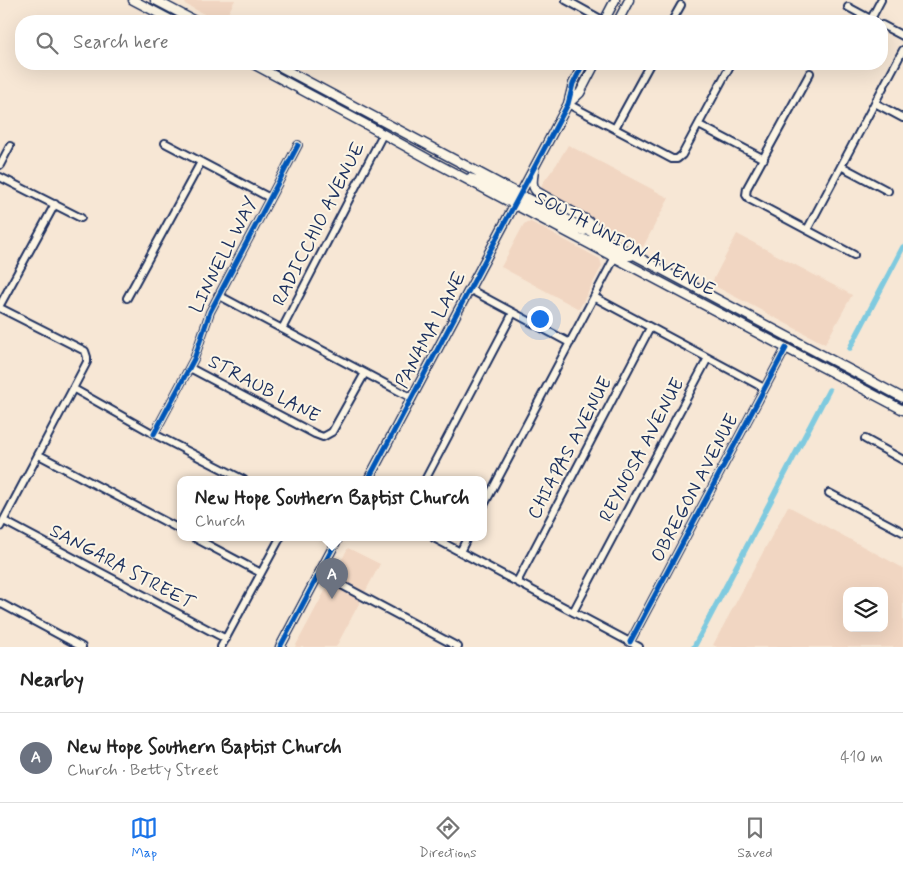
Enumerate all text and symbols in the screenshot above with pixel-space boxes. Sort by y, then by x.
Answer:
search box [15,15,888,70]
icon: search [33,29,61,57]
text: Search here [73,30,169,55]
street label: RADICCHIO AVENUE [267,138,371,310]
street label: SOUTH UNION AVENUE [530,186,720,302]
street label: LINNELL WAY [184,193,264,317]
street label: PANAMA LANE [390,267,472,393]
your location [527,306,553,332]
street label: STRAUB LANE [204,349,324,429]
street label: CHIAPAS AVENUE [522,372,618,524]
street label: REYNOSA AVENUE [594,374,690,526]
street label: OBREGON AVENUE [645,410,745,566]
popup [177,476,487,541]
text: New Hope Southern Baptist Church [195,486,469,511]
text: Church [195,511,245,532]
street label: SANGARA STREET [45,518,200,616]
pin: A [316,558,348,599]
map controls [843,587,888,632]
button: layers [843,587,888,632]
text: Nearby [20,666,84,694]
text: New Hope Southern Baptist Church [67,735,342,760]
text: A [31,747,41,768]
text: 410 m [840,747,883,768]
text: Church · Betty Street [67,760,219,781]
tab: Map [130,814,158,862]
tab: Directions [419,814,477,862]
tab: Saved [737,814,773,862]

